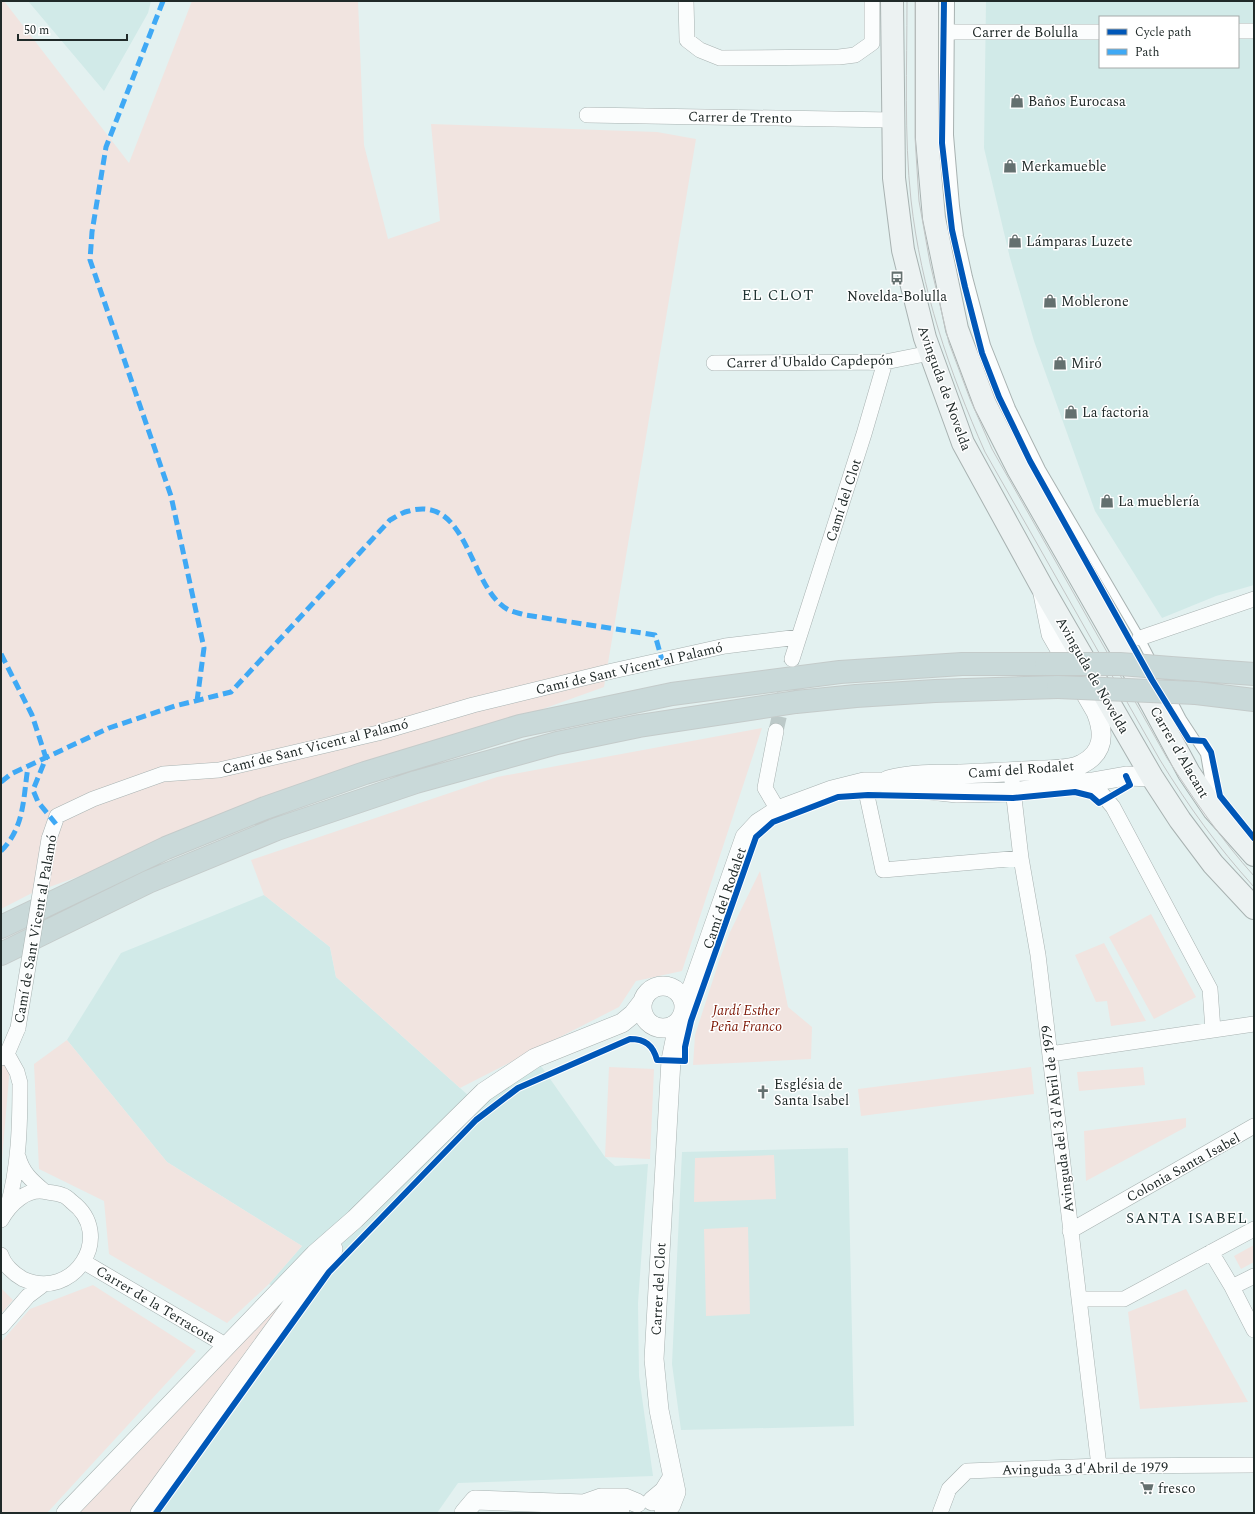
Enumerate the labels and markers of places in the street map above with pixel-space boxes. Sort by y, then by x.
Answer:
place label: Baños Eurocasa [1028,91,1126,112]
shop icon: Baños Eurocasa [1009,93,1025,109]
place label: Merkamueble [1021,156,1107,177]
shop icon: Merkamueble [1002,158,1018,174]
place label: Lámparas Luzete [1026,231,1133,252]
shop icon: Lámparas Luzete [1007,233,1023,249]
bus stop icon: Novelda-Bolulla [889,270,905,286]
place label: Novelda-Bolulla [847,286,947,307]
place label: Moblerone [1061,291,1129,312]
shop icon: Moblerone [1042,293,1058,309]
place label: Miró [1071,353,1102,374]
shop icon: Miró [1052,355,1068,371]
place label: La factoria [1082,402,1149,423]
shop icon: La factoria [1063,404,1079,420]
place label: La mueblería [1118,491,1200,512]
shop icon: La mueblería [1099,493,1115,509]
place label: Església de Santa Isabel [774,1074,849,1111]
church icon: Església de Santa Isabel [755,1084,771,1100]
place label: fresco [1158,1478,1195,1499]
supermarket icon: fresco [1139,1480,1155,1496]

